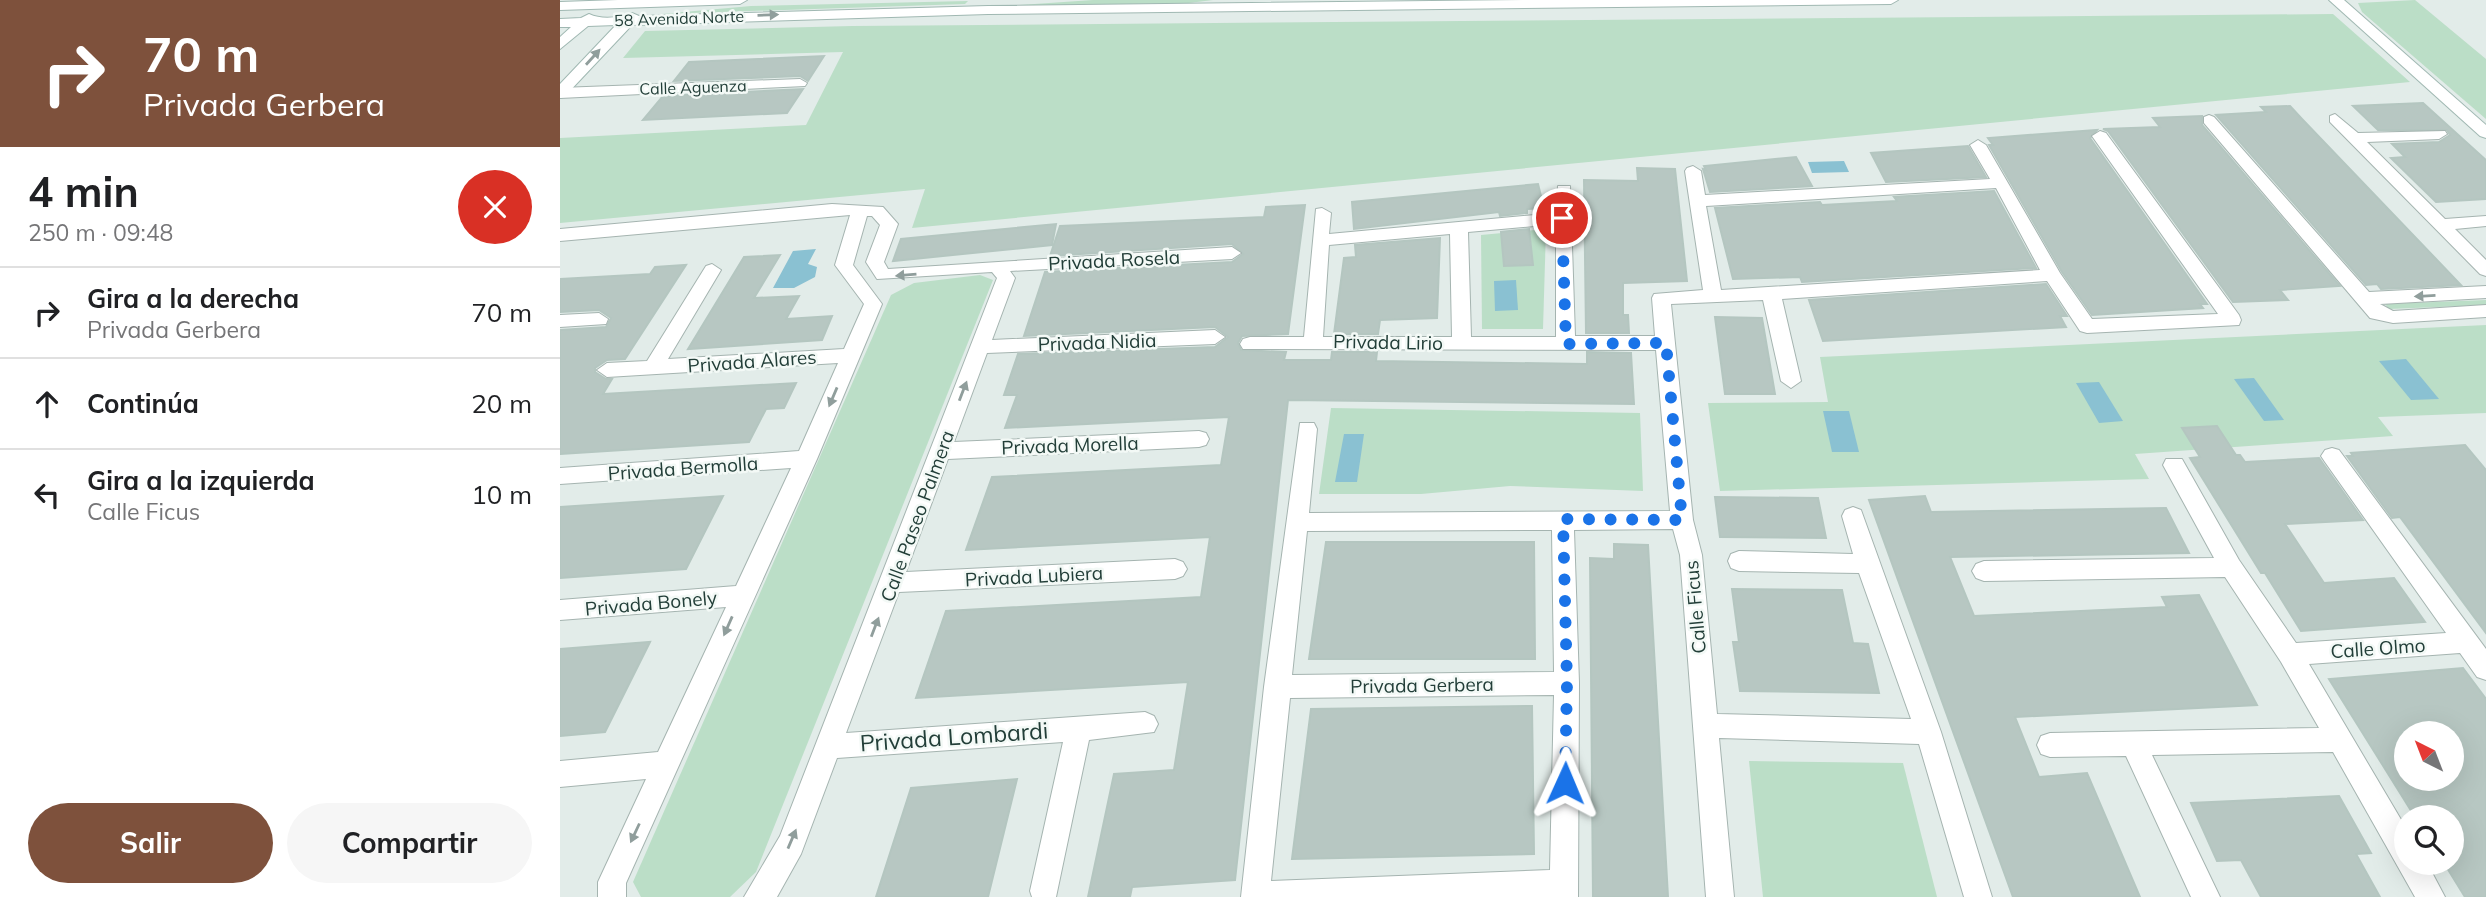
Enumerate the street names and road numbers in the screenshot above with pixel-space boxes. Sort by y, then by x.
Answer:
street label: 58 Avenida Norte [614,6,744,30]
street label: Calle Aguenza [639,75,747,99]
street label: Privada Rosela [1047,245,1181,275]
street label: Privada Nidia [1037,328,1157,356]
street label: Privada Lirio [1333,329,1443,355]
street label: Privada Alares [687,345,817,377]
street label: Calle Paseo Palmera [875,427,959,605]
street label: Privada Morella [1001,431,1139,459]
street label: Privada Bermolla [607,451,759,485]
street label: Calle Ficus [1679,559,1711,655]
street label: Privada Lubiera [964,560,1104,592]
street label: Privada Bonely [584,585,718,621]
street label: Calle Olmo [2330,633,2426,663]
street label: Privada Gerbera [1350,672,1494,698]
street label: Privada Lombardi [859,715,1049,758]

